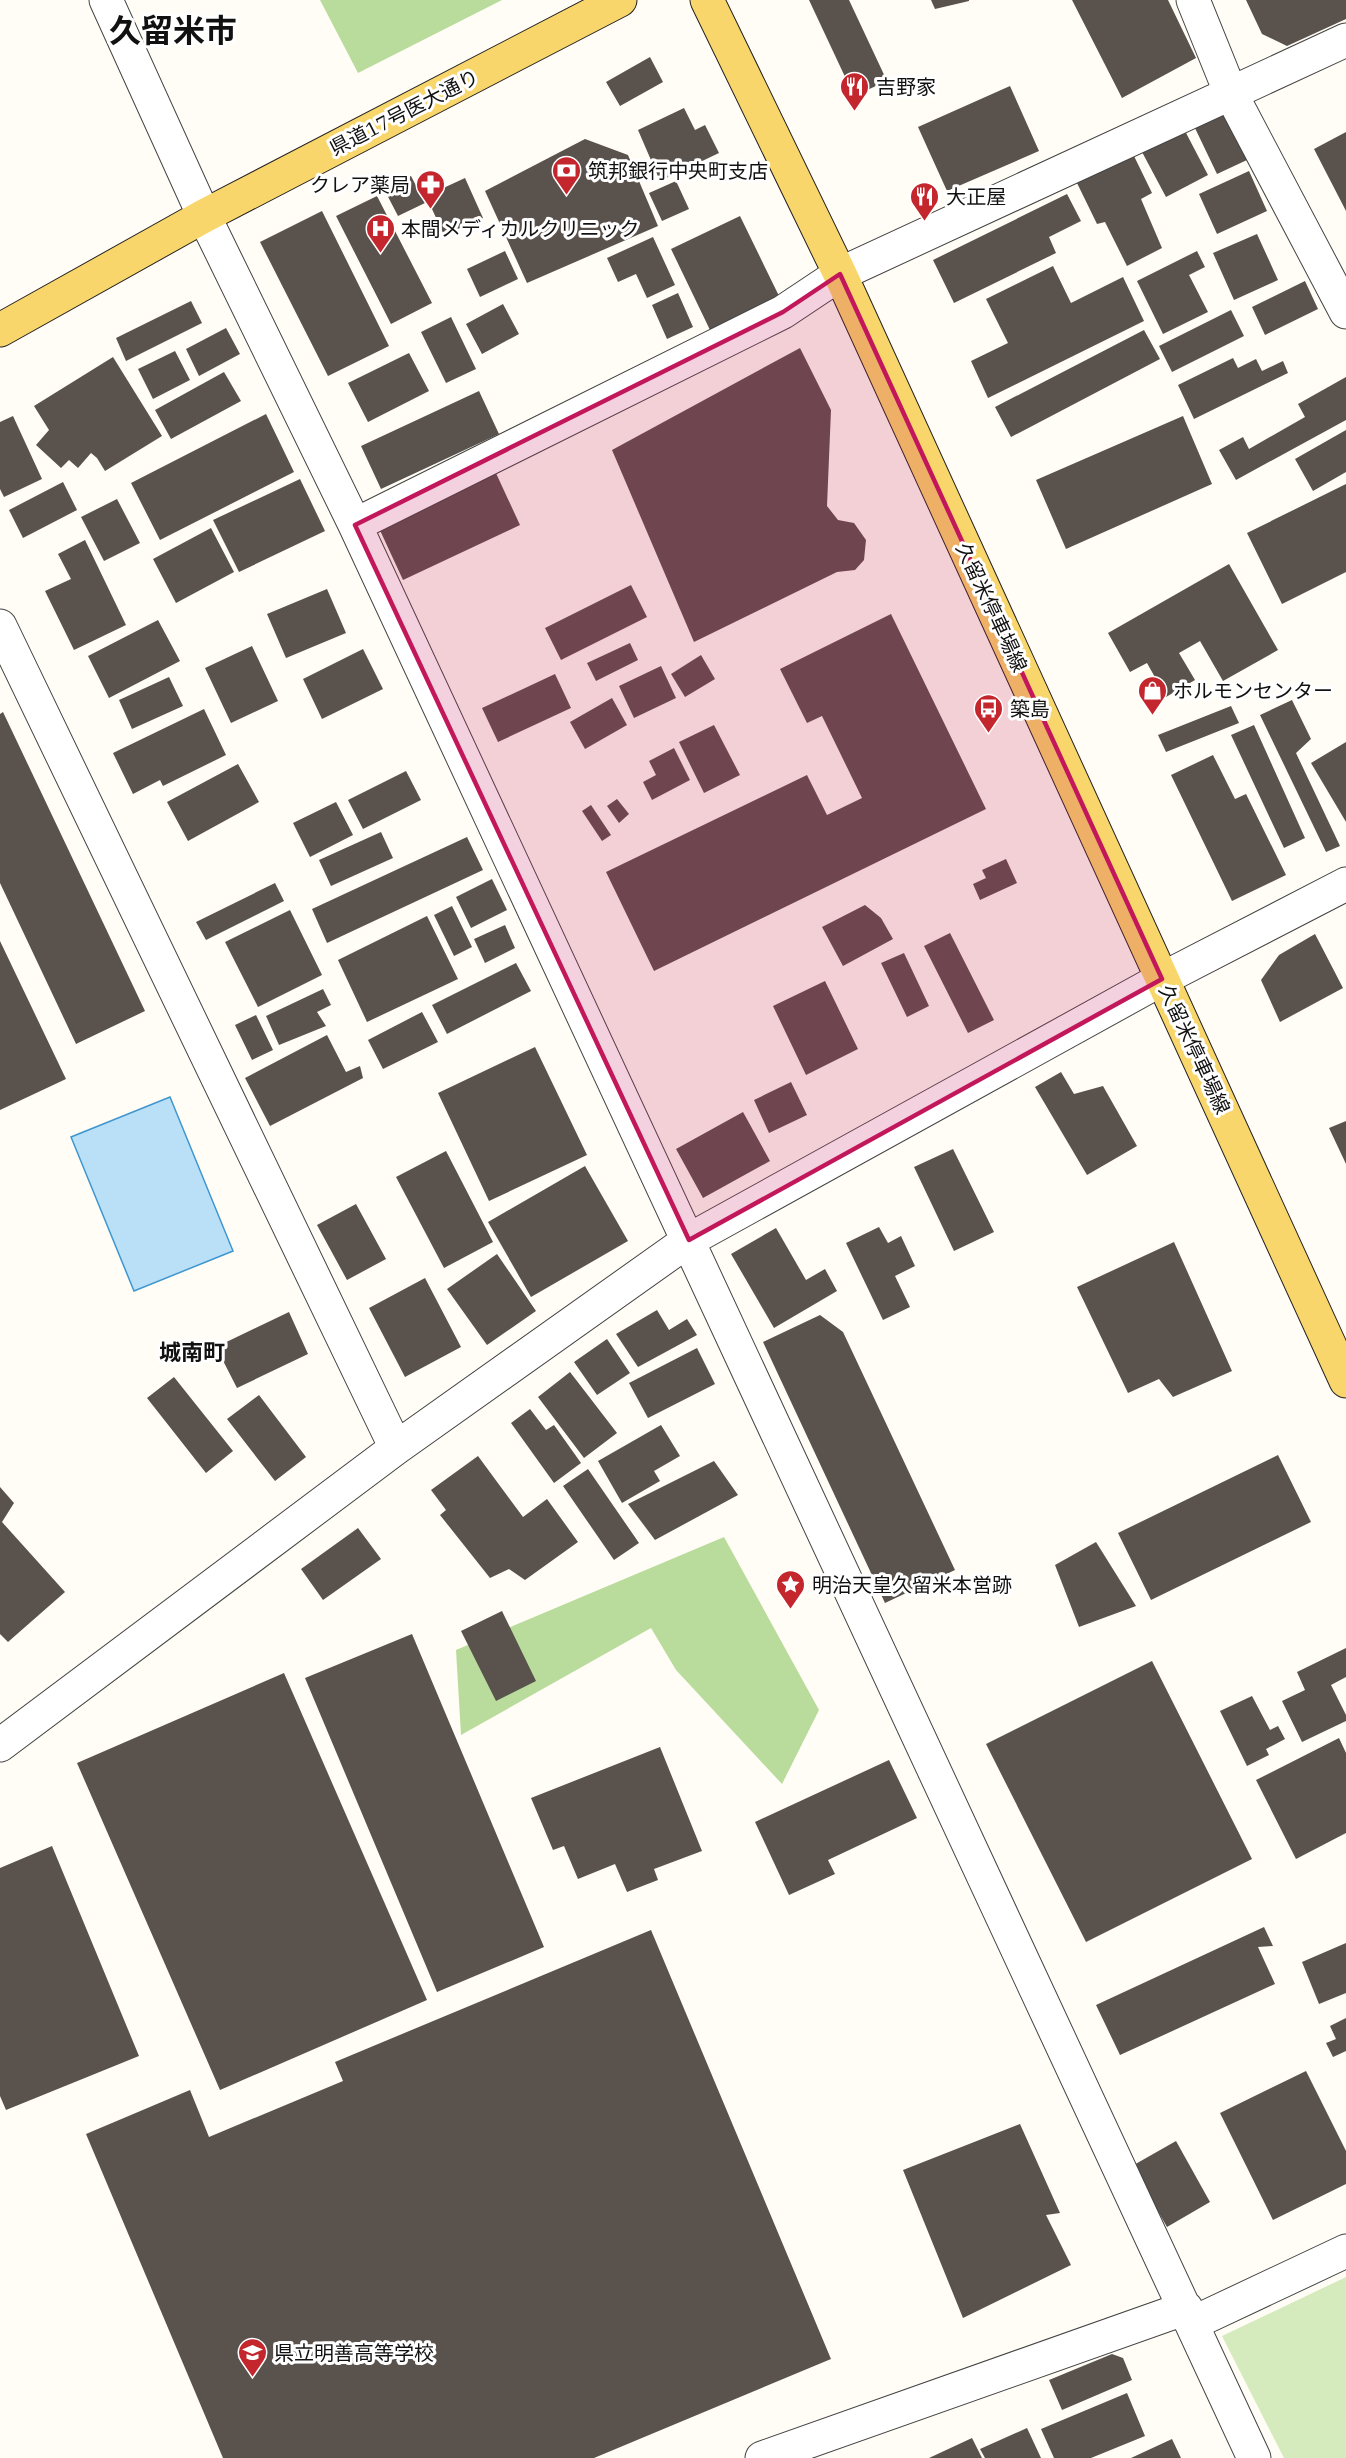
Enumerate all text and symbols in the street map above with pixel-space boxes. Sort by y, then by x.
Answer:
district label: 久留米市 [109,9,237,51]
street label: 県道17号医大通り [325,63,483,161]
restaurant icon: 吉野家 [839,70,871,112]
place label: 吉野家 [876,73,936,100]
bank icon: 筑邦銀行中央町支店 [551,154,583,196]
place label: 筑邦銀行中央町支店 [588,157,768,184]
pharmacy icon: クレア薬局 [415,168,447,210]
place label: クレア薬局 [310,171,410,198]
restaurant icon: 大正屋 [909,180,941,222]
place label: 大正屋 [946,183,1006,210]
hospital icon: 本間メディカルクリニック [364,212,396,254]
place label: 本間メディカルクリニック [401,215,640,242]
street label: 久留米停車場線 [950,538,1034,676]
shop icon: ホルモンセンター [1136,674,1168,716]
place label: ホルモンセンター [1173,677,1333,704]
bus stop icon: 築島 [973,692,1005,734]
place label: 築島 [1010,695,1050,722]
street label: 久留米停車場線 [1153,980,1237,1118]
district label: 城南町 [159,1337,225,1366]
place icon: 明治天皇久留米本営跡 [775,1568,807,1610]
place label: 明治天皇久留米本営跡 [812,1571,1012,1598]
school or university icon: 県立明善高等学校 [237,2336,269,2378]
place label: 県立明善高等学校 [274,2339,434,2366]

